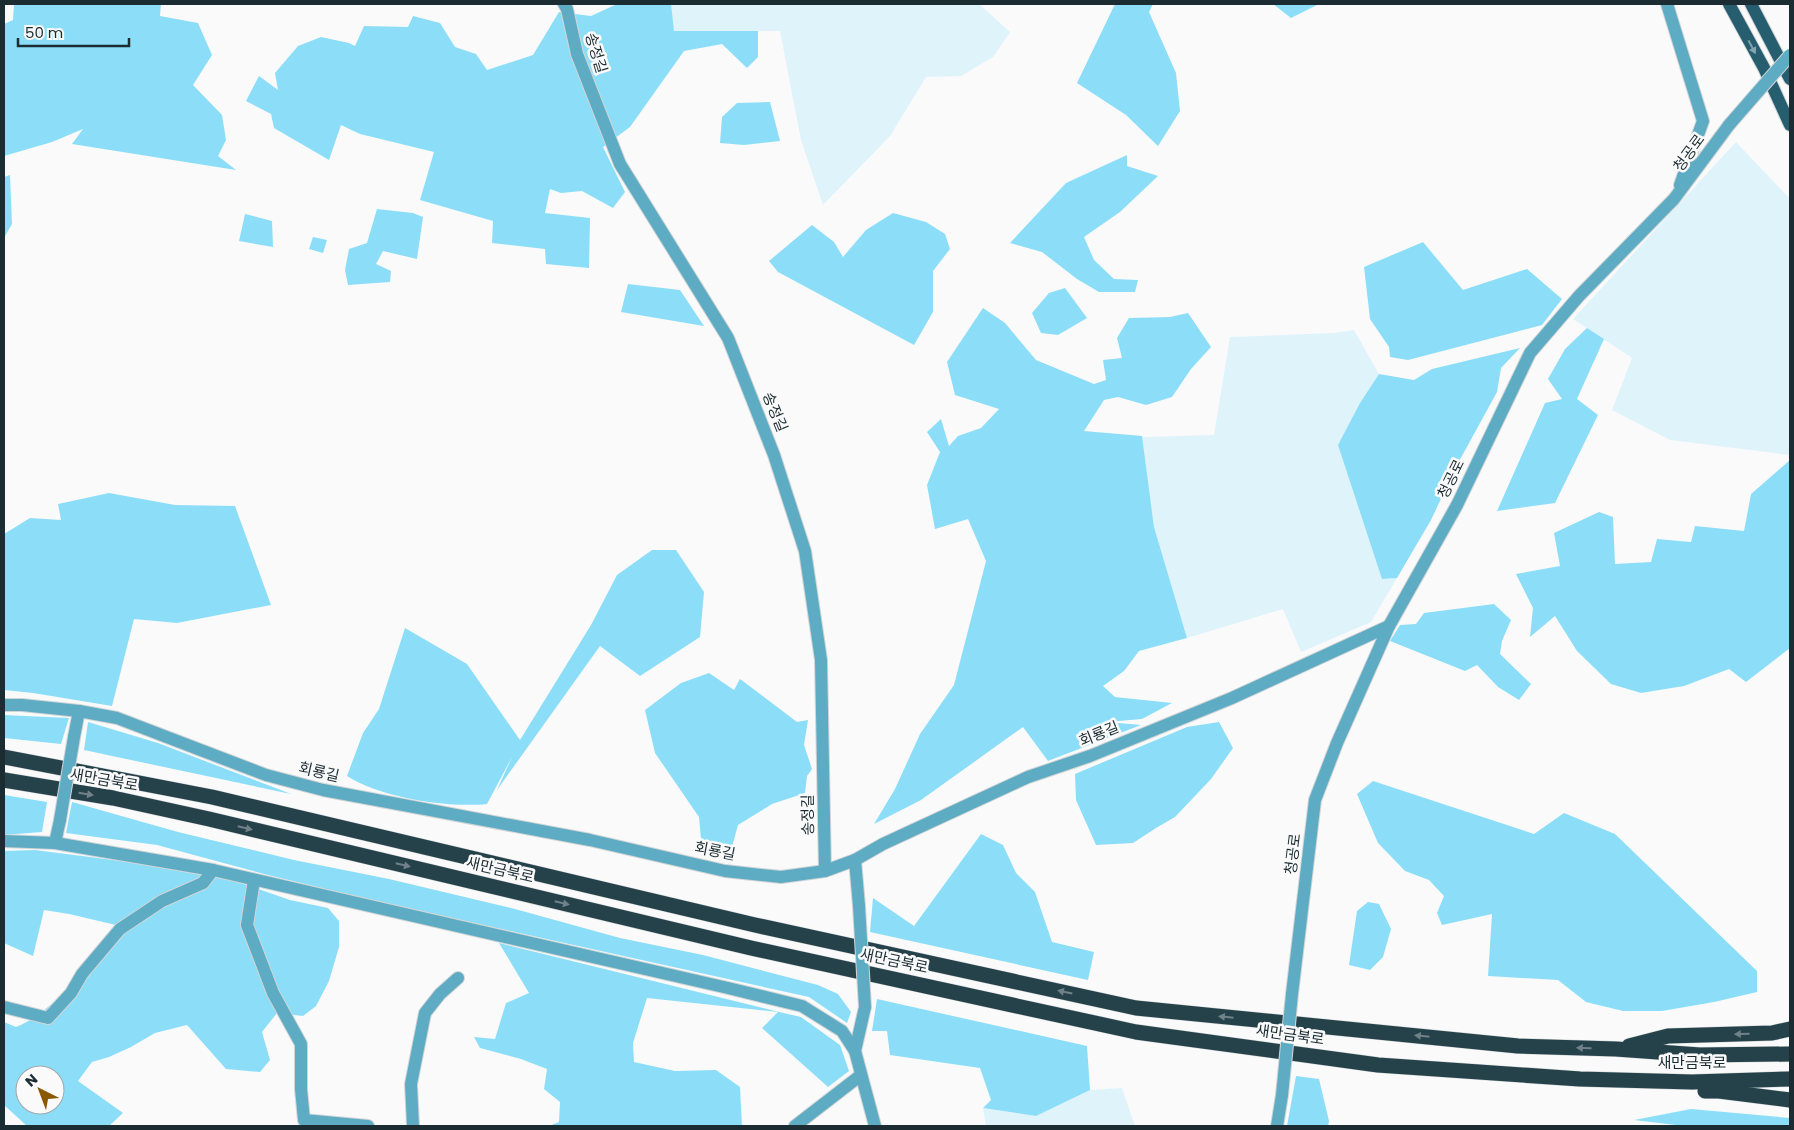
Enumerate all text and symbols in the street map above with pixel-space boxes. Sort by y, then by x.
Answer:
scale bar [18,15,129,47]
text: 50 m [25,22,63,43]
street label: 송정길 [580,30,613,76]
one-way arrow [1748,39,1756,54]
street label: 청공로 [1668,130,1709,176]
street label: 송정길 [758,389,793,435]
street label: 청공로 [1432,456,1469,502]
street label: 회룡길 [1076,716,1122,751]
street label: 회룡길 [297,757,342,786]
street label: 새만금북로 [68,763,140,796]
one-way arrow [79,790,95,798]
street label: 송정길 [797,794,818,836]
one-way arrow [238,824,253,832]
street label: 청공로 [1280,832,1305,876]
street label: 회룡길 [693,836,737,865]
street label: 새만금북로 [464,852,536,888]
one-way arrow [396,861,411,869]
one-way arrow [554,899,569,907]
street label: 새만금북로 [858,943,930,978]
one-way arrow [1058,988,1073,996]
one-way arrow [1217,1012,1233,1020]
street label: 새만금북로 [1254,1019,1326,1050]
one-way arrow [1734,1030,1750,1038]
one-way arrow [1414,1032,1430,1040]
one-way arrow [1576,1044,1592,1052]
street label: 새만금북로 [1657,1052,1727,1073]
north arrow [15,1065,65,1115]
text: N [21,1069,42,1091]

